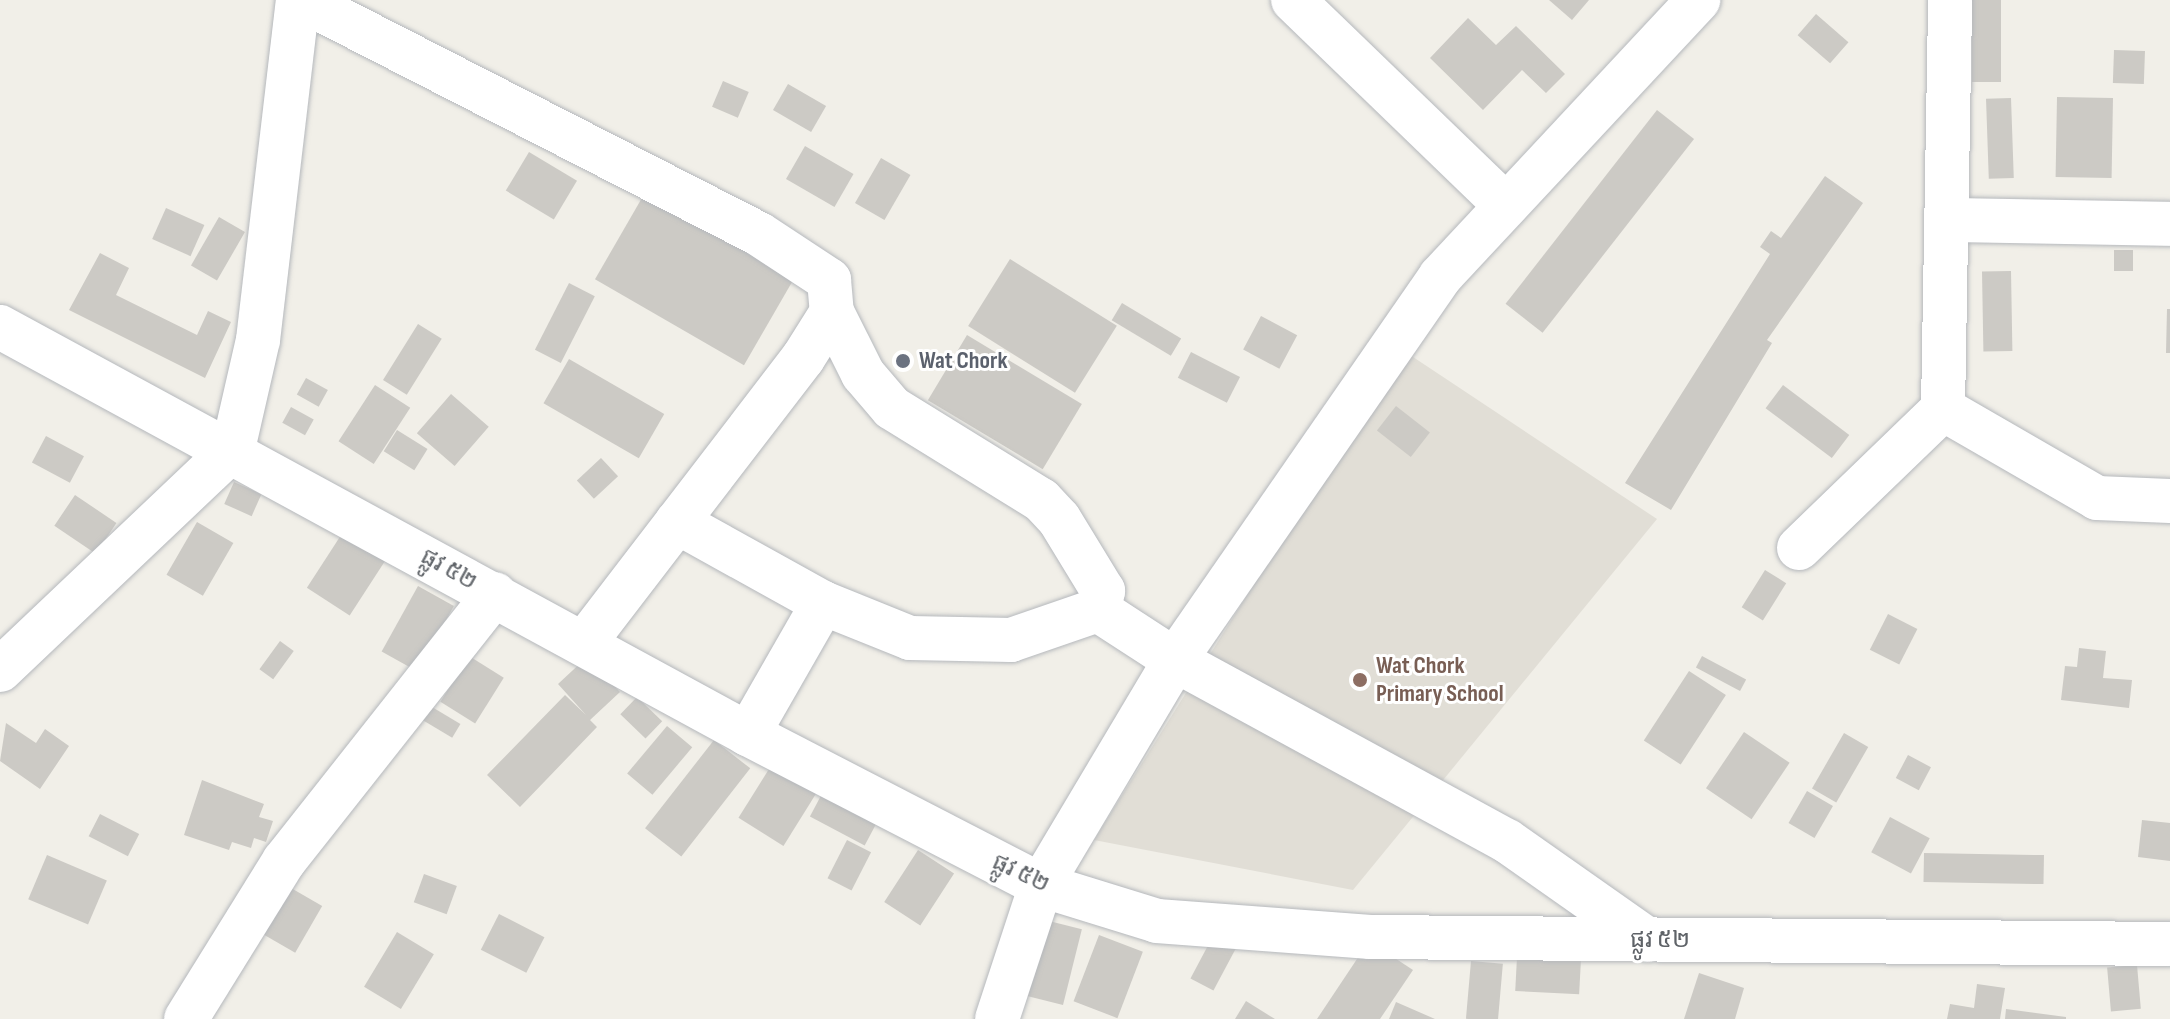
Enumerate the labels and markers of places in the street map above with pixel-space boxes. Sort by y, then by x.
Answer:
place label: Wat Chork [919,347,1008,375]
marker: Wat Chork [894,352,912,370]
place label: Wat Chork Primary School [1376,652,1504,708]
marker: Wat Chork Primary School [1351,671,1369,689]

